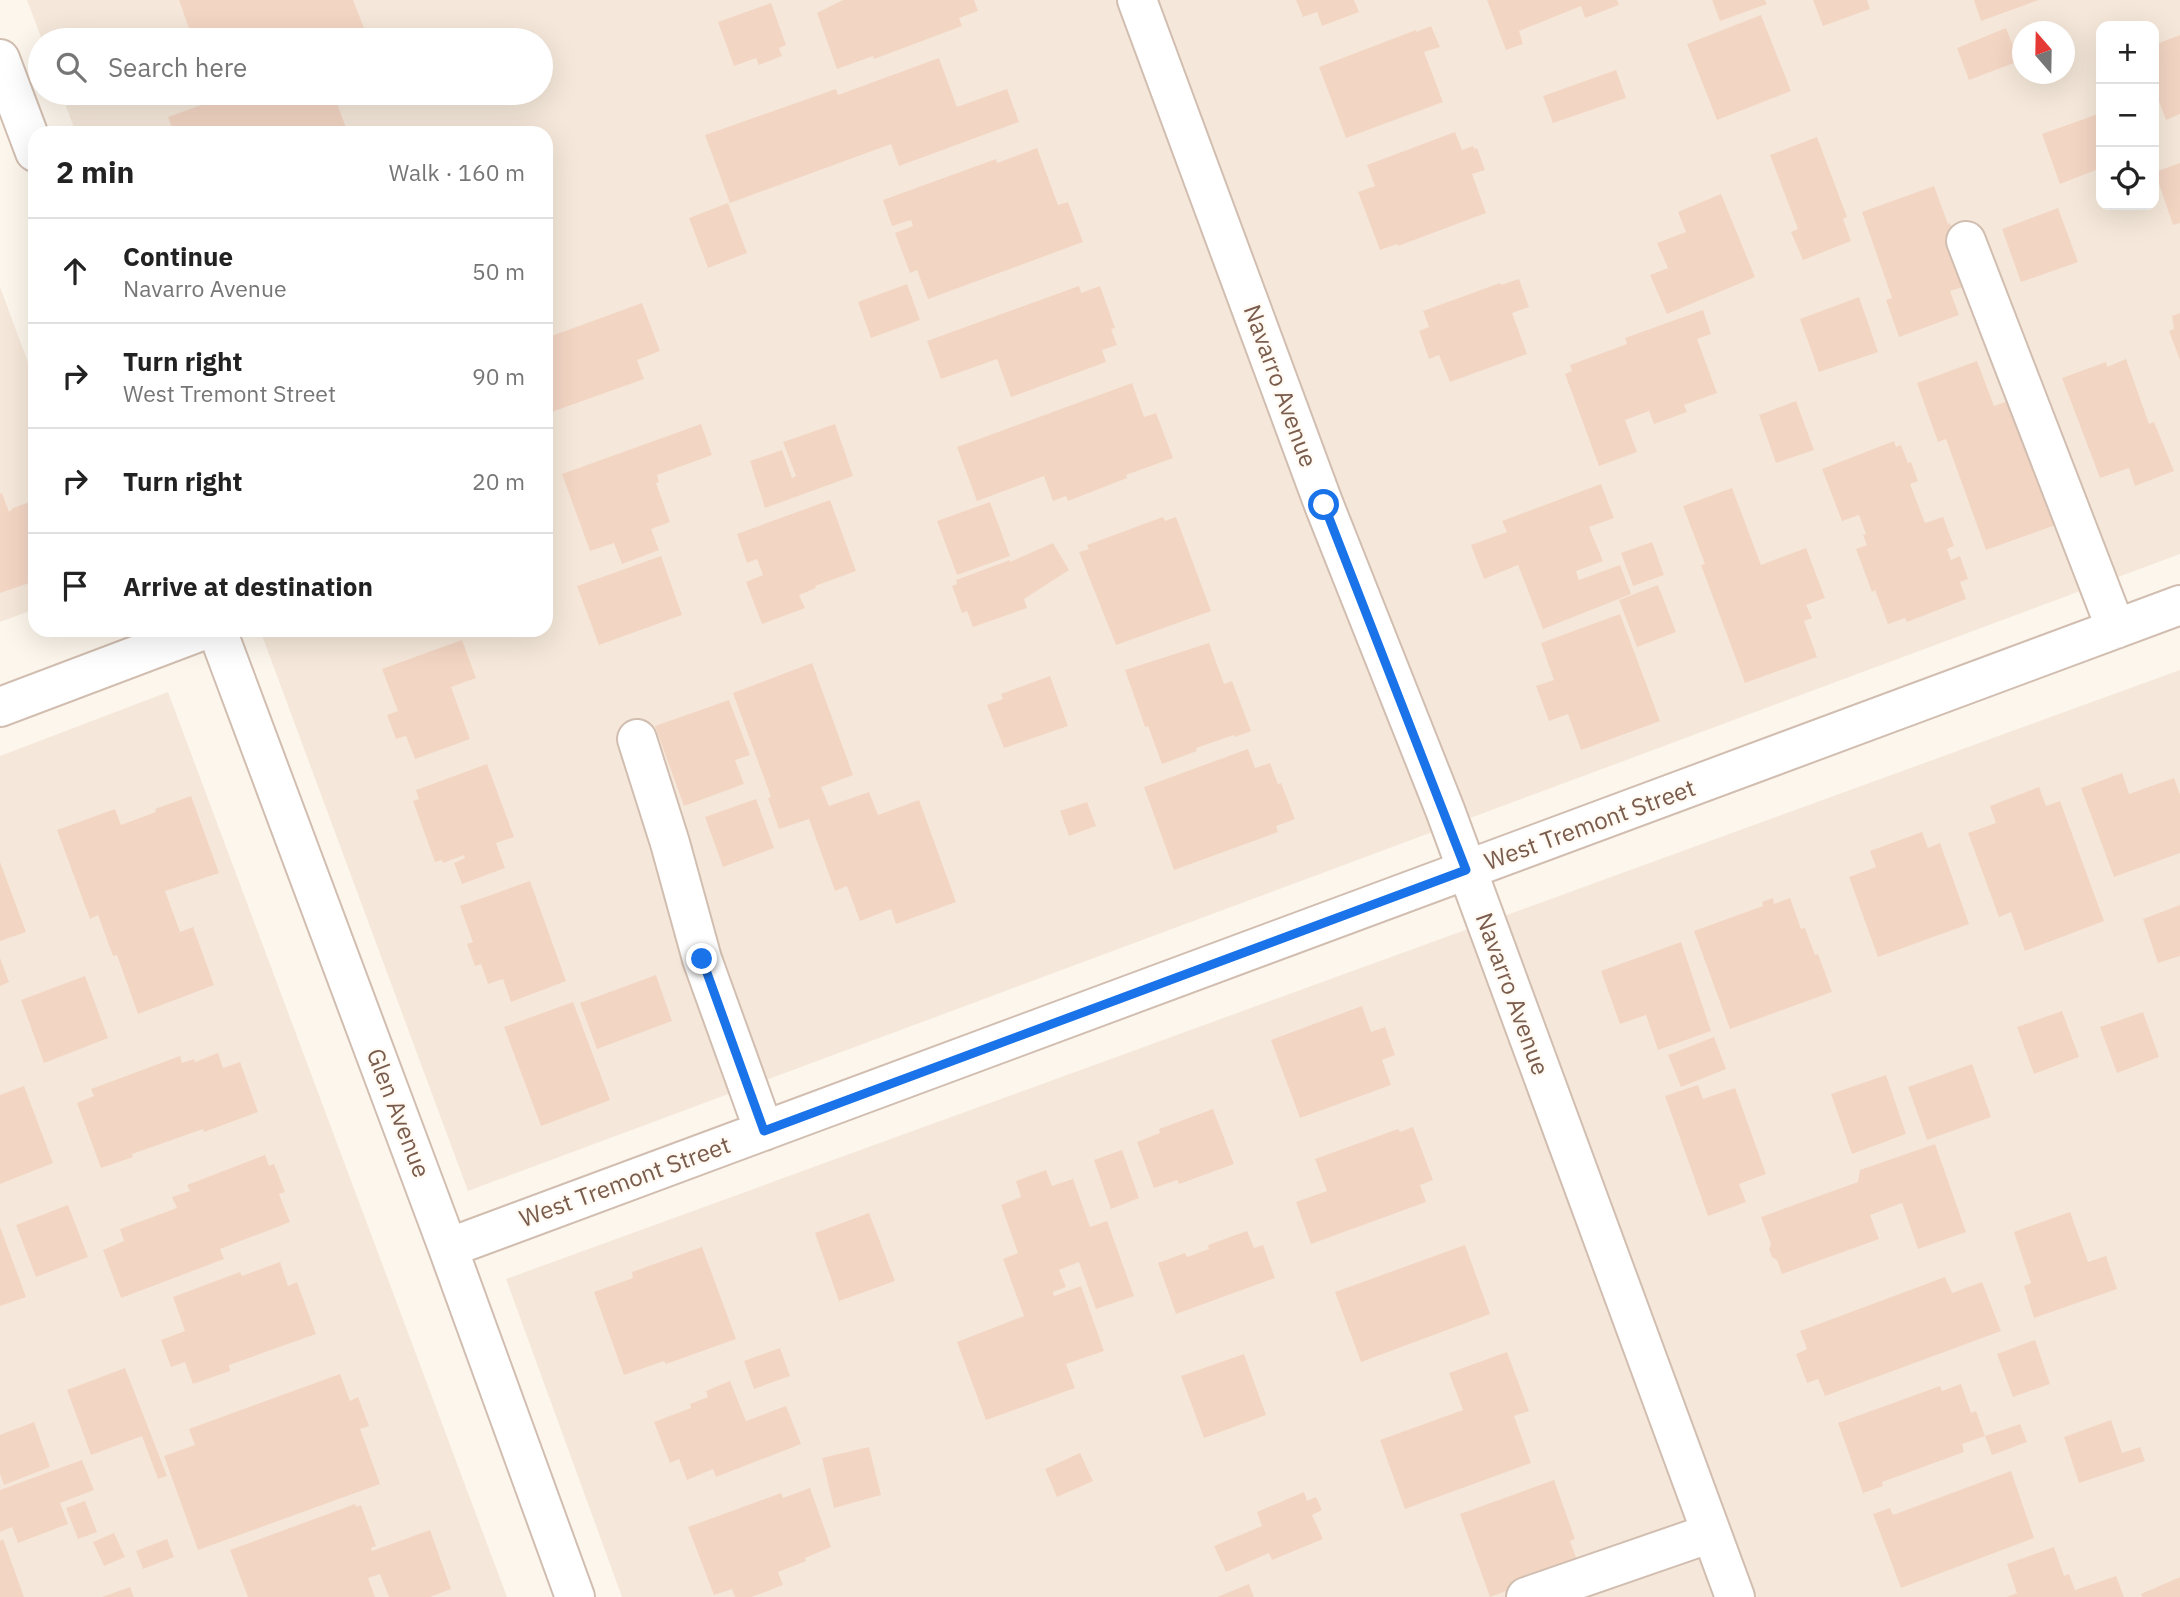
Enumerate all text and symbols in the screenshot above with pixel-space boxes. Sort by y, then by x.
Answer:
north arrow [2012,21,2075,84]
map controls [2096,21,2159,210]
button: + [2096,21,2159,84]
search box [28,28,553,105]
icon: search [52,48,90,86]
text: Search here [108,50,247,84]
button: − [2096,84,2159,147]
button: locate [2096,147,2159,210]
text: 2 min [56,152,134,191]
text: Walk · 160 m [389,157,525,187]
text: Continue [123,239,233,273]
icon: ahead [56,252,94,290]
text: 50 m [472,256,525,286]
text: Navarro Avenue [123,273,287,303]
street label: Navarro Avenue [1237,300,1325,471]
text: Turn right [123,344,242,378]
icon: right [56,357,94,395]
text: 90 m [472,361,525,391]
text: West Tremont Street [123,378,336,408]
icon: right [56,462,94,500]
text: Turn right [123,464,242,498]
text: 20 m [472,466,525,496]
route start [1308,489,1339,520]
icon: arrive [56,567,94,605]
text: Arrive at destination [123,569,373,603]
street label: West Tremont Street [1480,771,1700,877]
street label: Navarro Avenue [1469,908,1557,1079]
route end [686,943,717,974]
street label: Glen Avenue [360,1044,438,1182]
street label: West Tremont Street [515,1128,735,1234]

